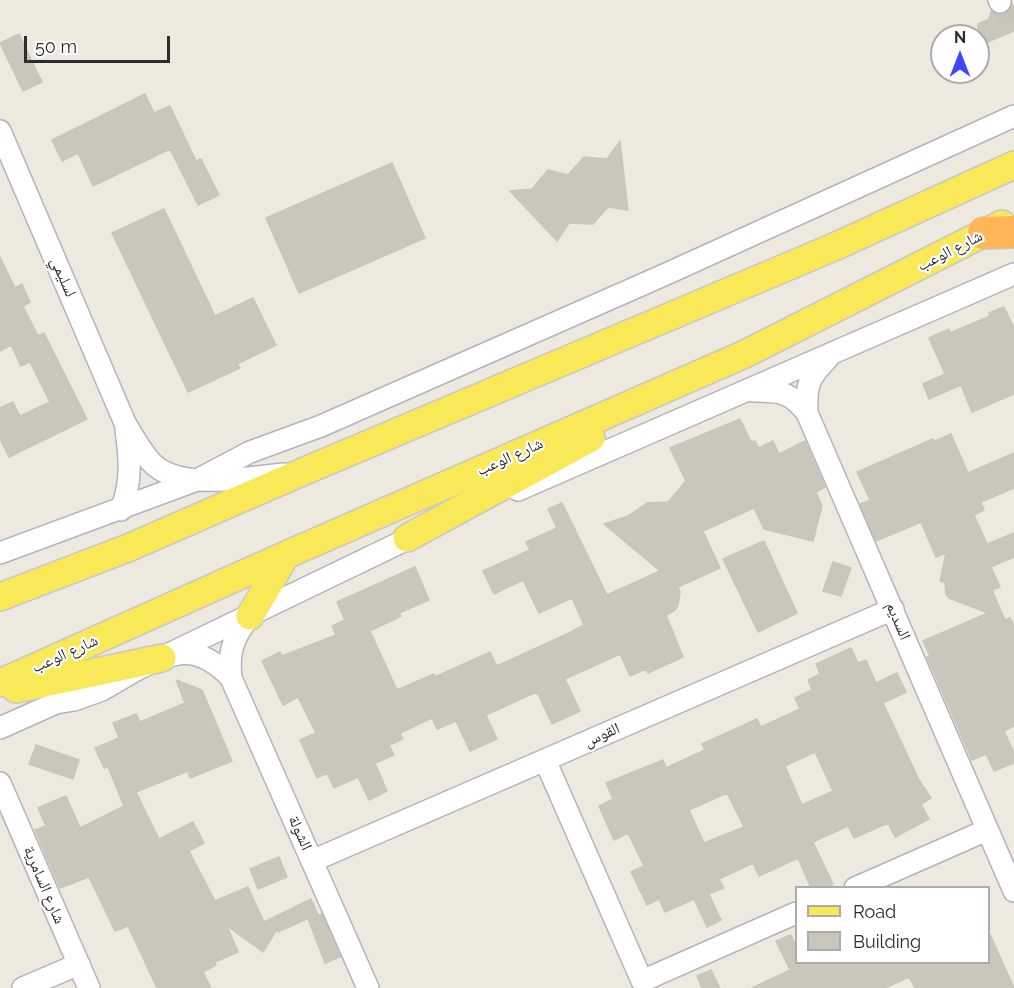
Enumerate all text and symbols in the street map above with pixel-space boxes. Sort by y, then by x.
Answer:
scale bar [27,24,172,62]
north arrow [930,24,990,84]
text: N [954,28,966,47]
text: 50 m [35,36,77,57]
street label: شارع الوعب [914,226,986,276]
street label: لسليمي [46,254,80,300]
street label: شارع الوعب [474,434,546,480]
street label: السديم [881,599,915,643]
street label: شارع الوعب [29,631,101,677]
street label: القوس [581,719,623,751]
street label: الشولة [284,813,316,853]
street label: شارع السامرية [19,843,69,927]
legend [795,886,990,964]
text: Road [853,901,896,922]
text: Building [853,931,921,952]

